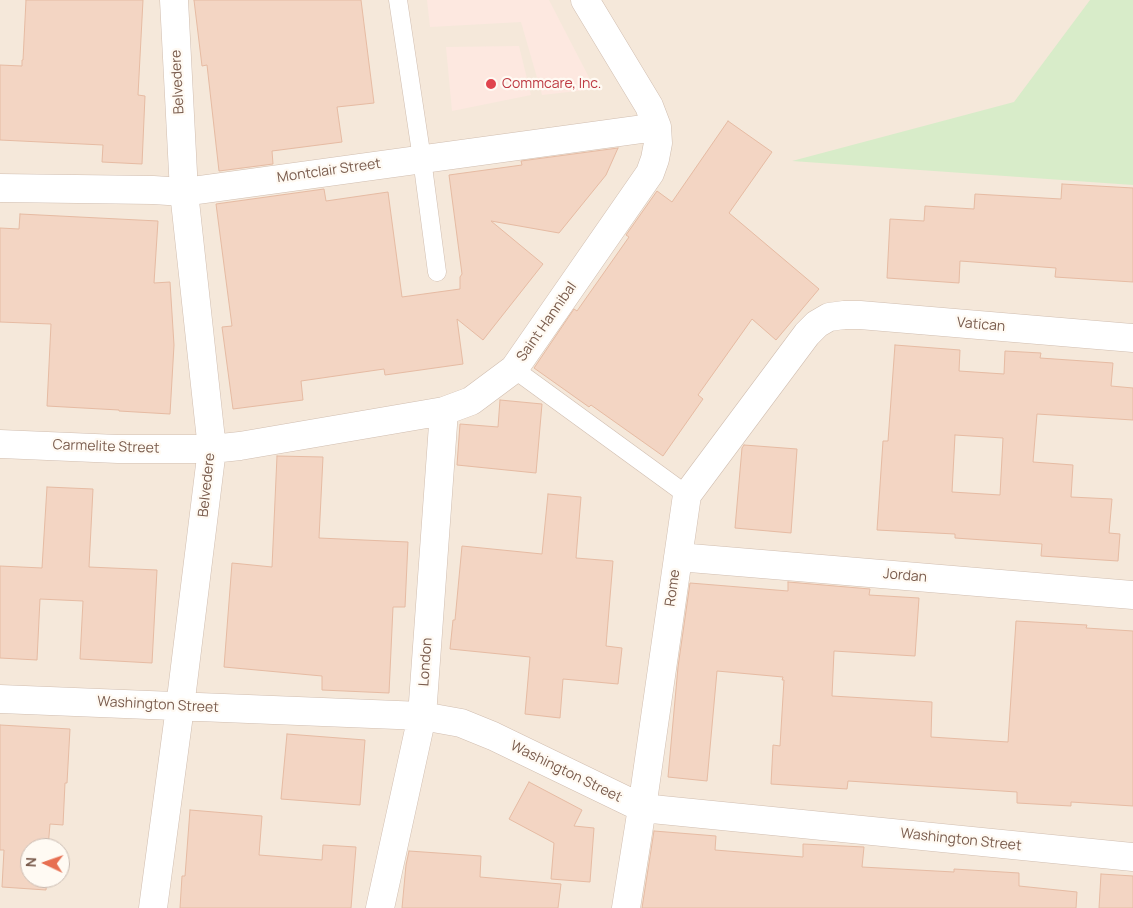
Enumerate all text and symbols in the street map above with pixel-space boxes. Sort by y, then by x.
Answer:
street label: Belvedere [168,49,188,115]
place label: Commcare, Inc. [502,76,601,92]
marker: Commcare, Inc. [484,77,498,91]
street label: Montclair Street [276,155,382,187]
street label: Saint Hannibal [513,279,581,365]
street label: Vatican [956,315,1006,335]
street label: Carmelite Street [52,437,160,457]
street label: Belvedere [195,452,219,518]
street label: Jordan [882,566,928,586]
street label: Rome [662,568,684,608]
street label: London [416,637,436,687]
street label: Washington Street [97,693,219,717]
street label: Washington Street [508,738,624,806]
street label: Washington Street [900,825,1022,855]
north arrow [20,838,70,888]
text: N [21,857,40,868]

